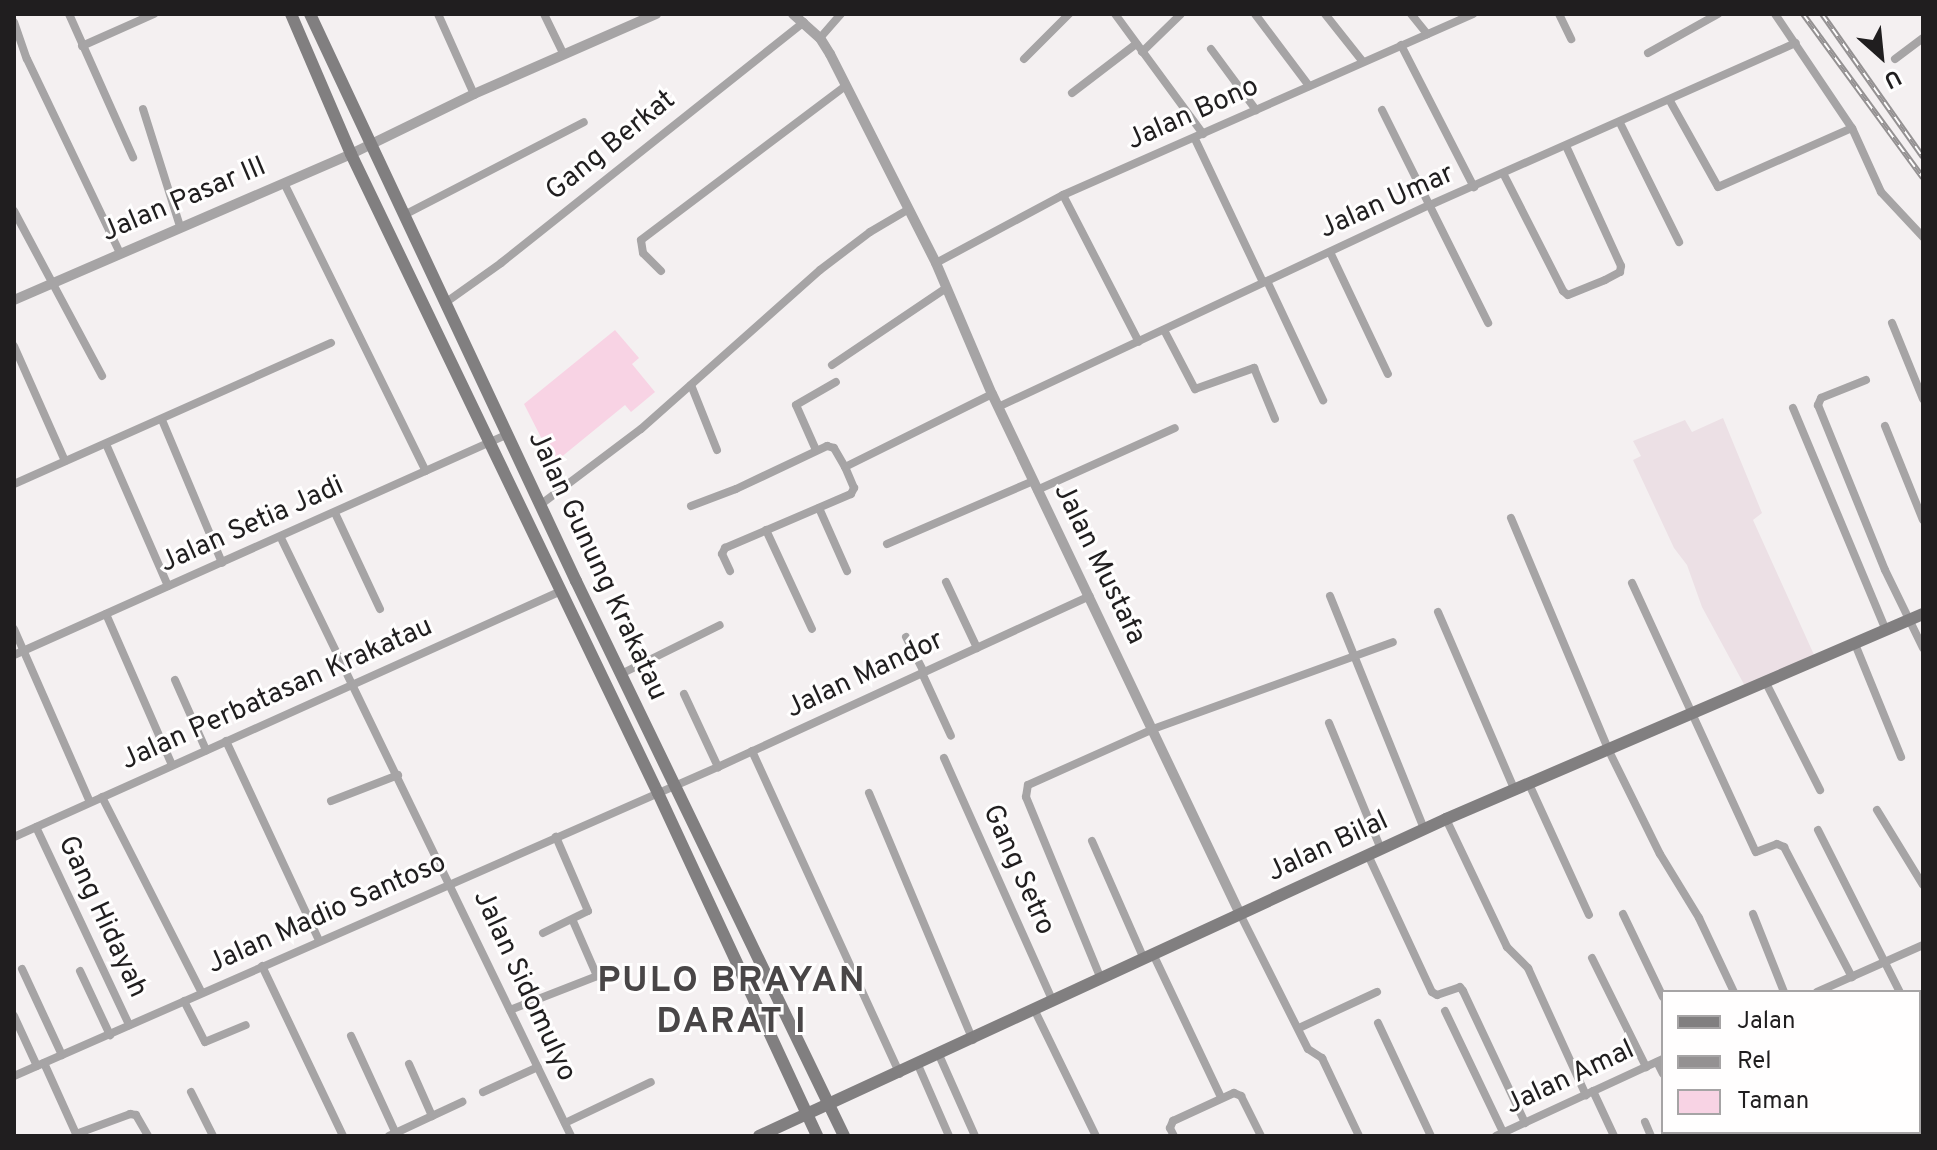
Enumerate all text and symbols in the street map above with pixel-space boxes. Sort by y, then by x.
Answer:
north arrow [1841,16,1921,96]
text: U [1879,62,1905,93]
street label: Jalan Bono [1122,70,1264,158]
street label: Gang Berkat [540,84,682,208]
street label: Jalan Pasar III [97,150,271,250]
street label: Jalan Umar [1314,157,1460,247]
street label: Jalan Gunung Krakatau [520,426,674,706]
street label: Jalan Setia Jadi [155,469,349,581]
street label: Jalan Mustafa [1046,478,1152,650]
street label: Jalan Perbatasan Krakatau [116,610,438,778]
street label: Jalan Mandor [781,624,949,726]
street label: Gang Setro [974,800,1062,940]
street label: Jalan Bilal [1262,804,1394,890]
street label: Gang Hidayah [50,831,154,1003]
street label: Jalan Madio Santoso [202,846,452,982]
street label: Jalan Sidomulyo [465,885,583,1087]
district label: PULO BRAYAN DARAT I [597,960,867,1045]
legend [1661,990,1921,1134]
text: Jalan [1737,1007,1795,1037]
street label: Jalan Amal [1500,1033,1640,1123]
text: Rel [1737,1047,1772,1077]
text: Taman [1737,1087,1809,1117]

